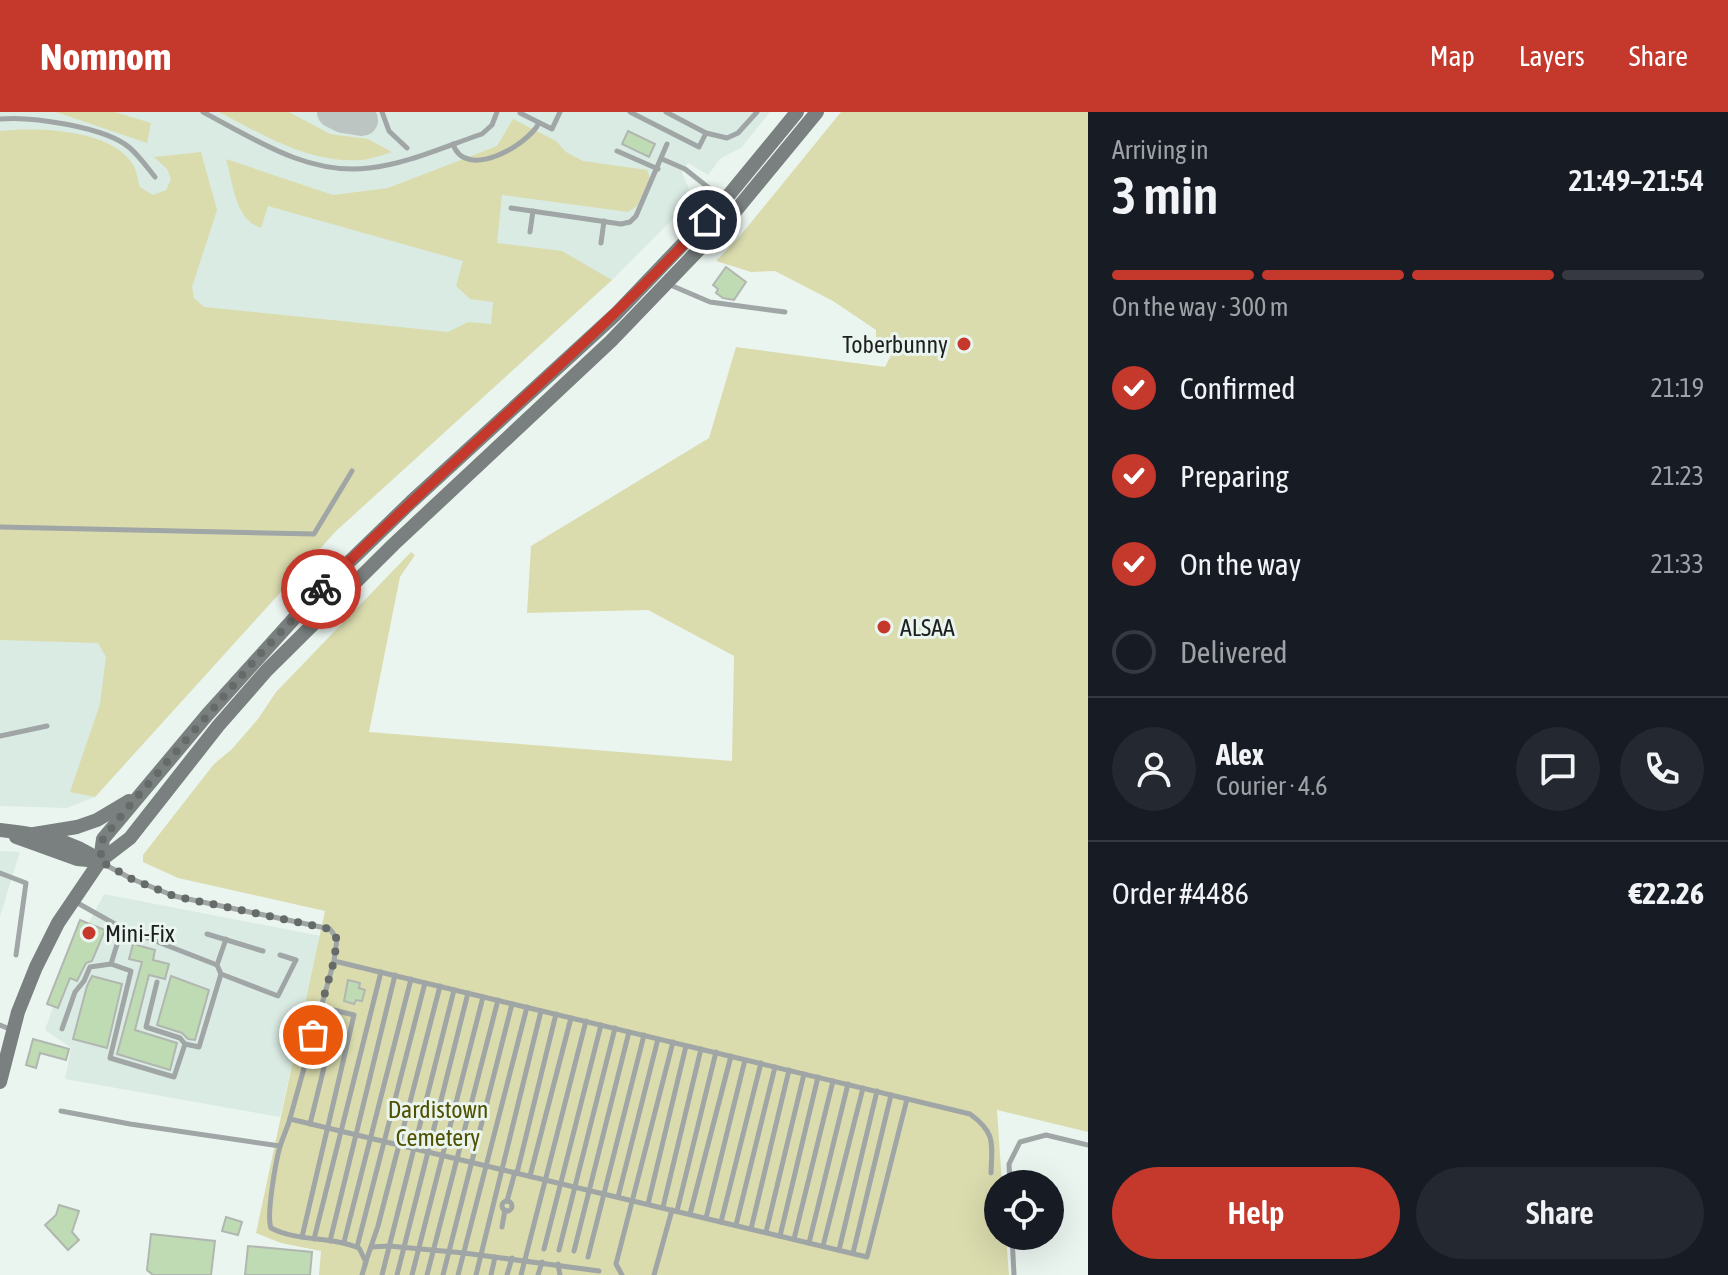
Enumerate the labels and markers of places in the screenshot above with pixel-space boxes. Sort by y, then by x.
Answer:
pin [673,186,741,254]
place label: Toberbunny [842,331,948,358]
marker: Toberbunny [955,335,973,353]
place label: ALSAA [900,614,955,641]
marker: ALSAA [875,618,893,636]
place label: Mini-Fix [105,920,175,947]
marker: Mini-Fix [80,924,98,942]
pin [279,1001,347,1069]

